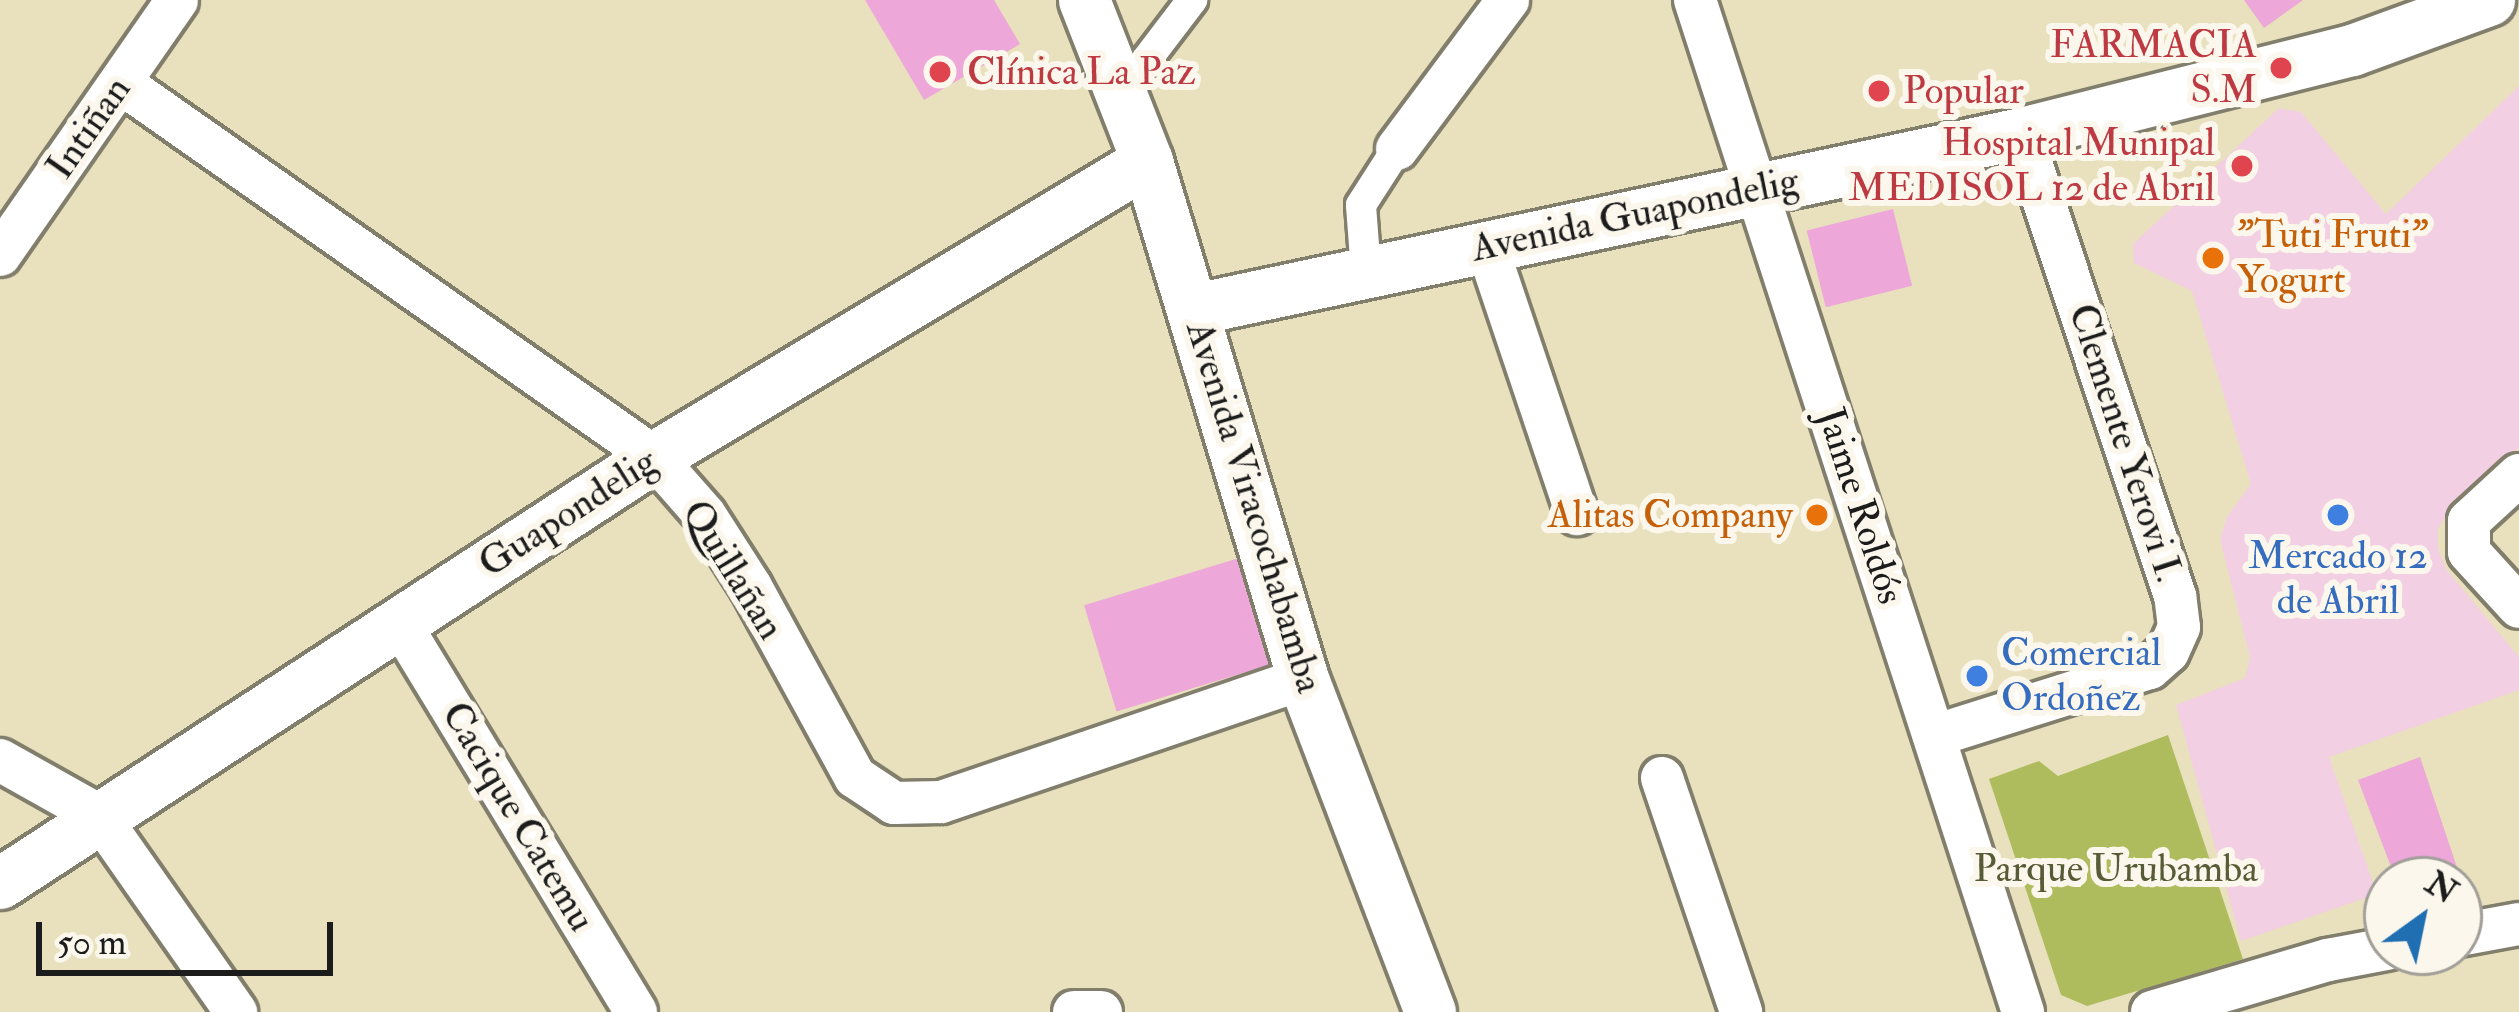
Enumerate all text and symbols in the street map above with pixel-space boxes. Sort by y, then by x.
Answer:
place label: FARMACIA S.M [2050,23,2257,114]
place label: Clínica La Paz [967,49,1195,95]
marker: FARMACIA S.M [2268,55,2294,81]
marker: Clínica La Paz [924,56,956,88]
street label: Intiñan [37,68,141,188]
place label: Popular [1903,68,2024,114]
marker: Popular [1866,78,1892,104]
place label: Hospital Munipal MEDISOL 12 de Abril [1848,121,2215,212]
marker: Hospital Munipal MEDISOL 12 de Abril [2226,150,2258,182]
street label: Avenida Guapondelig [1467,158,1803,272]
place label: "Tuti Fruti" Yogurt [2237,213,2429,304]
marker: "Tuti Fruti" Yogurt [2200,245,2226,271]
street label: Clemente Yerovi I. [2058,298,2192,588]
street label: Avenida Viracochabamba [1175,316,1333,698]
street label: Jaime Roldós [1806,402,1914,610]
street label: Guapondelig [470,438,666,588]
street label: Quillañan [672,492,794,648]
place label: Alitas Company [1548,492,1793,538]
marker: Alitas Company [1804,502,1830,528]
marker: Mercado 12 de Abril [2325,502,2351,528]
place label: Mercado 12 de Abril [2248,534,2428,625]
place label: Comercial Ordoñez [2001,631,2161,722]
marker: Comercial Ordoñez [1964,663,1990,689]
street label: Cacique Catemu [431,694,605,940]
park label: Parque Urubamba [1974,846,2258,892]
north arrow [2363,856,2483,976]
text: N [2418,863,2465,913]
scale bar [42,898,339,972]
text: 50 m [57,920,126,965]

